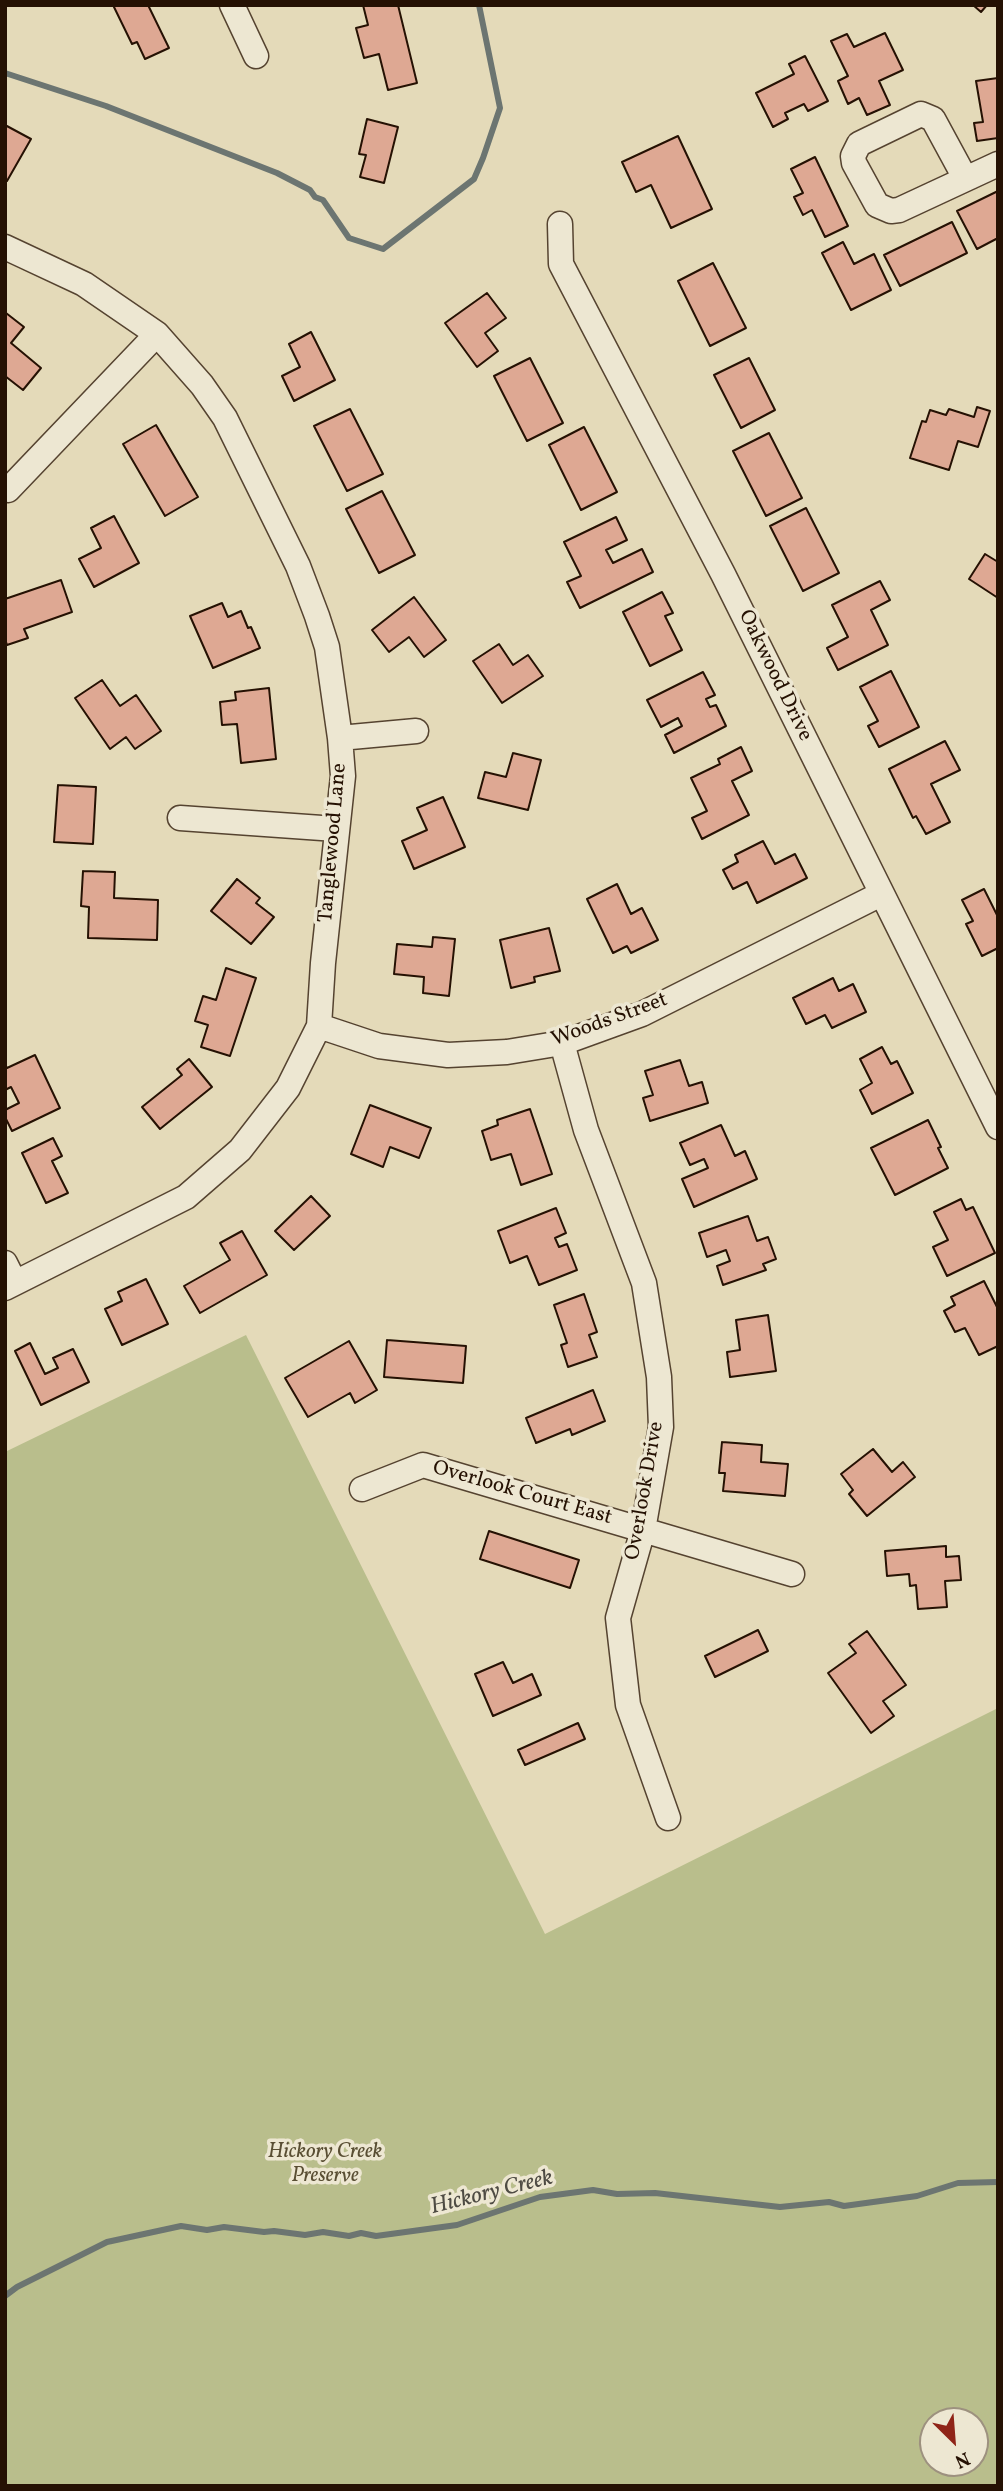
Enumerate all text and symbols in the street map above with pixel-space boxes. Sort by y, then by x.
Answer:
street label: Oakwood Drive [731,606,817,746]
street label: Tanglewood Lane [314,762,354,924]
street label: Woods Street [548,988,672,1054]
street label: Overlook Drive [621,1420,671,1562]
street label: Overlook Court East [429,1456,615,1532]
park label: Hickory Creek Preserve [268,2140,382,2190]
water label: Hickory Creek [428,2165,556,2223]
north arrow [919,2407,989,2477]
text: N [950,2445,974,2474]

